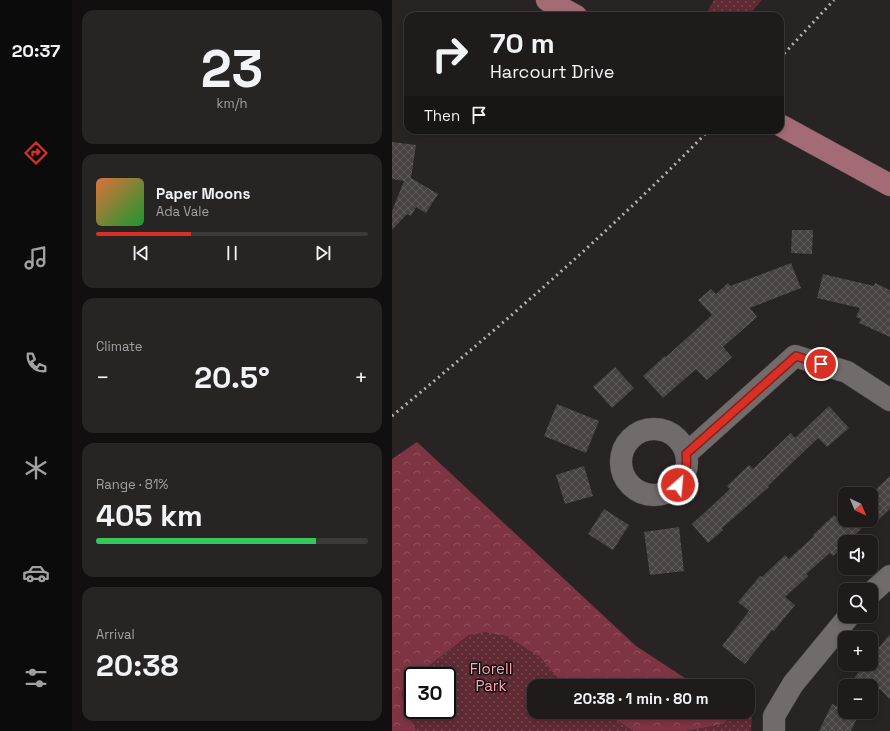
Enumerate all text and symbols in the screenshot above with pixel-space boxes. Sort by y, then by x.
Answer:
text: 70 m [490,25,555,61]
icon: right [424,28,476,80]
text: 23 [201,36,263,102]
text: 20:37 [12,39,60,62]
text: Harcourt Drive [490,60,614,83]
text: km/h [217,95,247,112]
icon: arrive [468,104,490,126]
text: Then [424,106,460,125]
icon: directions [22,139,50,167]
text: Paper Moons [156,184,250,203]
text: Ada Vale [156,203,209,220]
icon: previous [130,242,152,264]
icon: pause [221,242,243,264]
icon: next [312,242,334,264]
icon: music [22,244,50,272]
text: Climate [96,338,142,355]
pin [804,347,838,381]
icon: phone [22,349,50,377]
icon: arrive [810,353,832,375]
text: 20.5° [194,358,270,397]
text: − [96,363,110,391]
text: + [354,363,368,391]
icon: climate [22,454,50,482]
position arrow [657,464,699,506]
text: Range · 81% [96,476,168,493]
north arrow [838,487,878,527]
map controls [838,487,878,719]
text: 405 km [96,496,203,535]
button: sound [838,535,878,575]
icon: car [22,559,50,587]
button: search [838,583,878,623]
text: Arrival [96,626,135,643]
button: + [838,631,878,671]
text: 20:38 [96,646,178,685]
park label: Florell Park [470,659,512,695]
icon: filters [22,664,50,692]
speed limit sign: 30 [404,667,456,719]
button: − [838,679,878,719]
text: 20:38 · 1 min · 80 m [574,689,708,708]

